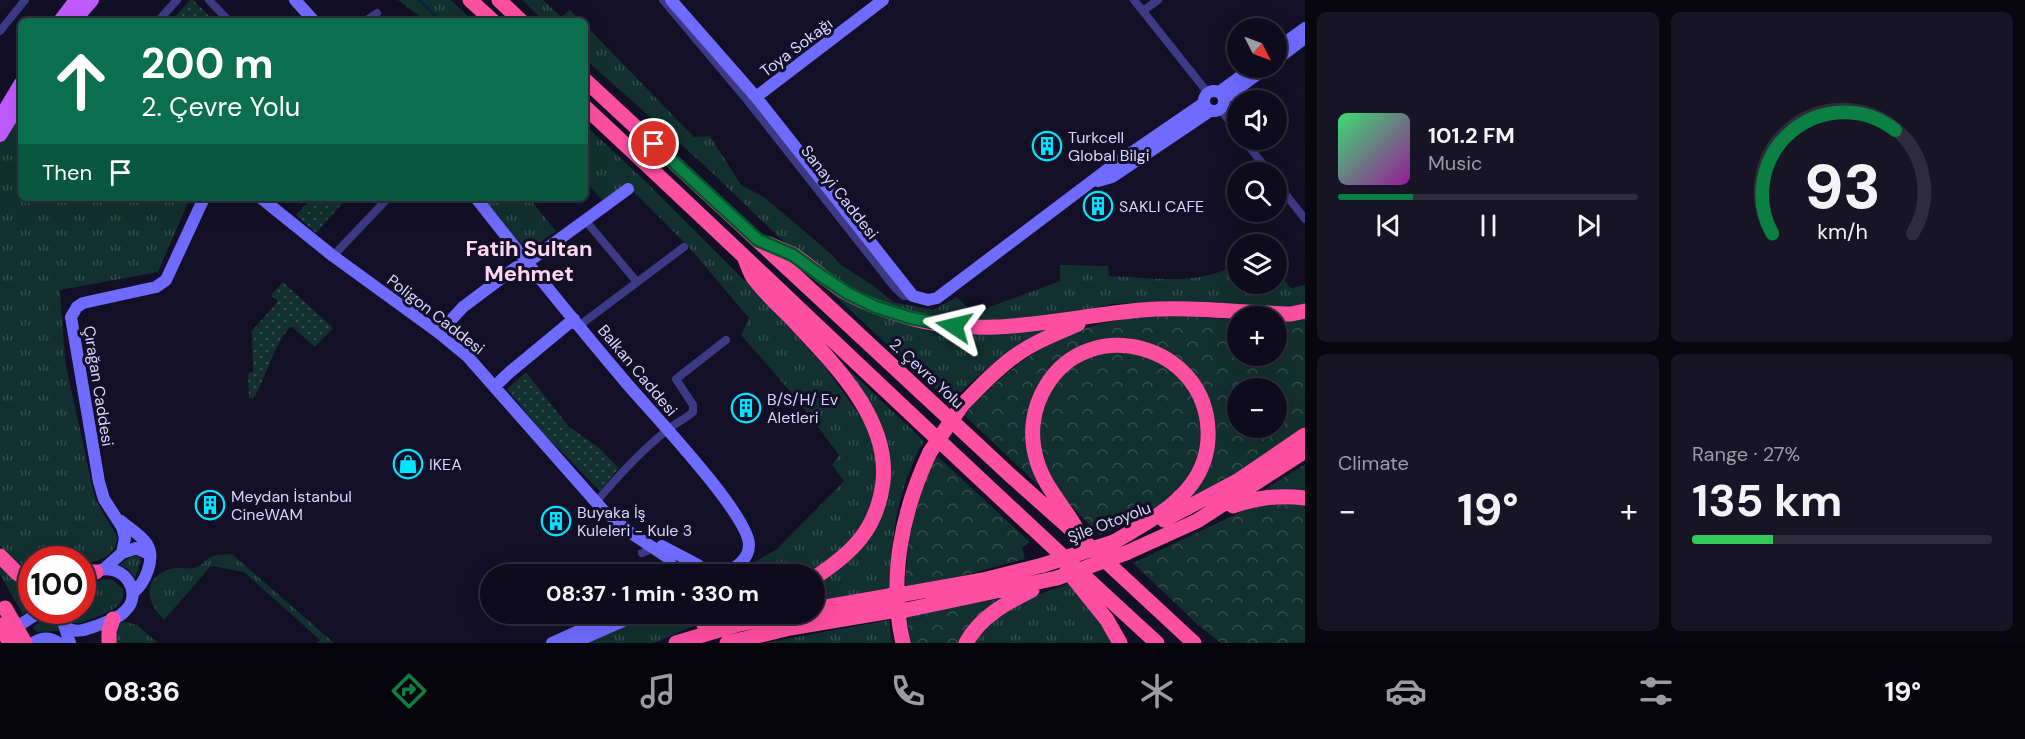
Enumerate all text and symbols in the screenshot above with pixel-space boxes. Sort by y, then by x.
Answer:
street label: Toya Sokağı [756,13,837,82]
north arrow [1227,18,1287,78]
map controls [1227,18,1287,438]
text: 200 m [141,36,274,91]
icon: ahead [42,42,120,120]
text: 2. Çevre Yolu [141,89,300,124]
button: sound [1227,90,1287,150]
pin [628,118,679,169]
text: 101.2 FM [1428,121,1515,150]
icon: arrive [637,127,670,160]
place label: Turkcell Global Bilgi [1068,127,1150,166]
building icon: Turkcell Global Bilgi [1031,130,1063,162]
street label: Sanayi Caddesi [796,141,883,244]
text: 93 [1804,146,1880,227]
text: Music [1428,150,1483,176]
icon: arrive [104,156,137,189]
text: Then [42,158,92,187]
button: search [1227,162,1287,222]
building icon: SAKLI CAFE [1082,190,1114,222]
place label: SAKLI CAFE [1119,196,1204,217]
icon: previous [1372,209,1405,242]
icon: pause [1472,209,1505,242]
icon: next [1572,209,1605,242]
text: km/h [1817,219,1867,247]
district label: Fatih Sultan Mehmet [465,234,593,288]
button: layers [1227,234,1287,294]
street label: Poligon Caddesi [383,270,489,359]
position arrow [922,294,986,358]
button: + [1227,306,1287,366]
street label: Balkan Caddesi [593,320,682,420]
street label: Çırağan Caddesi [79,324,118,448]
street label: 2. Çevre Yolu [885,333,968,413]
button: − [1227,378,1287,438]
place label: B/S/H/ Ev Aletleri [767,389,839,428]
building icon: B/S/H/ Ev Aletleri [730,392,762,424]
text: Range · 27% [1692,441,1800,467]
shop icon: IKEA [392,448,424,480]
text: Climate [1338,450,1409,476]
place label: IKEA [429,454,462,475]
text: 135 km [1692,471,1842,530]
text: 19° [1457,480,1519,539]
place label: Meydan İstanbul CineWAM [231,486,352,525]
building icon: Meydan İstanbul CineWAM [194,489,226,521]
text: − [1338,489,1356,532]
text: + [1620,489,1638,532]
street label: Şile Otoyolu [1064,497,1154,548]
place label: Buyaka İş Kuleleri - Kule 3 [577,502,692,541]
building icon: Buyaka İş Kuleleri - Kule 3 [540,505,572,537]
speed limit sign: 100 [18,546,96,624]
text: 08:37 · 1 min · 330 m [546,579,759,608]
icon: directions [388,670,430,712]
icon: music [637,670,679,712]
icon: phone [887,670,929,712]
icon: climate [1136,670,1178,712]
icon: car [1385,670,1427,712]
icon: filters [1635,670,1677,712]
text: 08:36 [104,674,180,709]
text: 19° [1884,674,1921,709]

